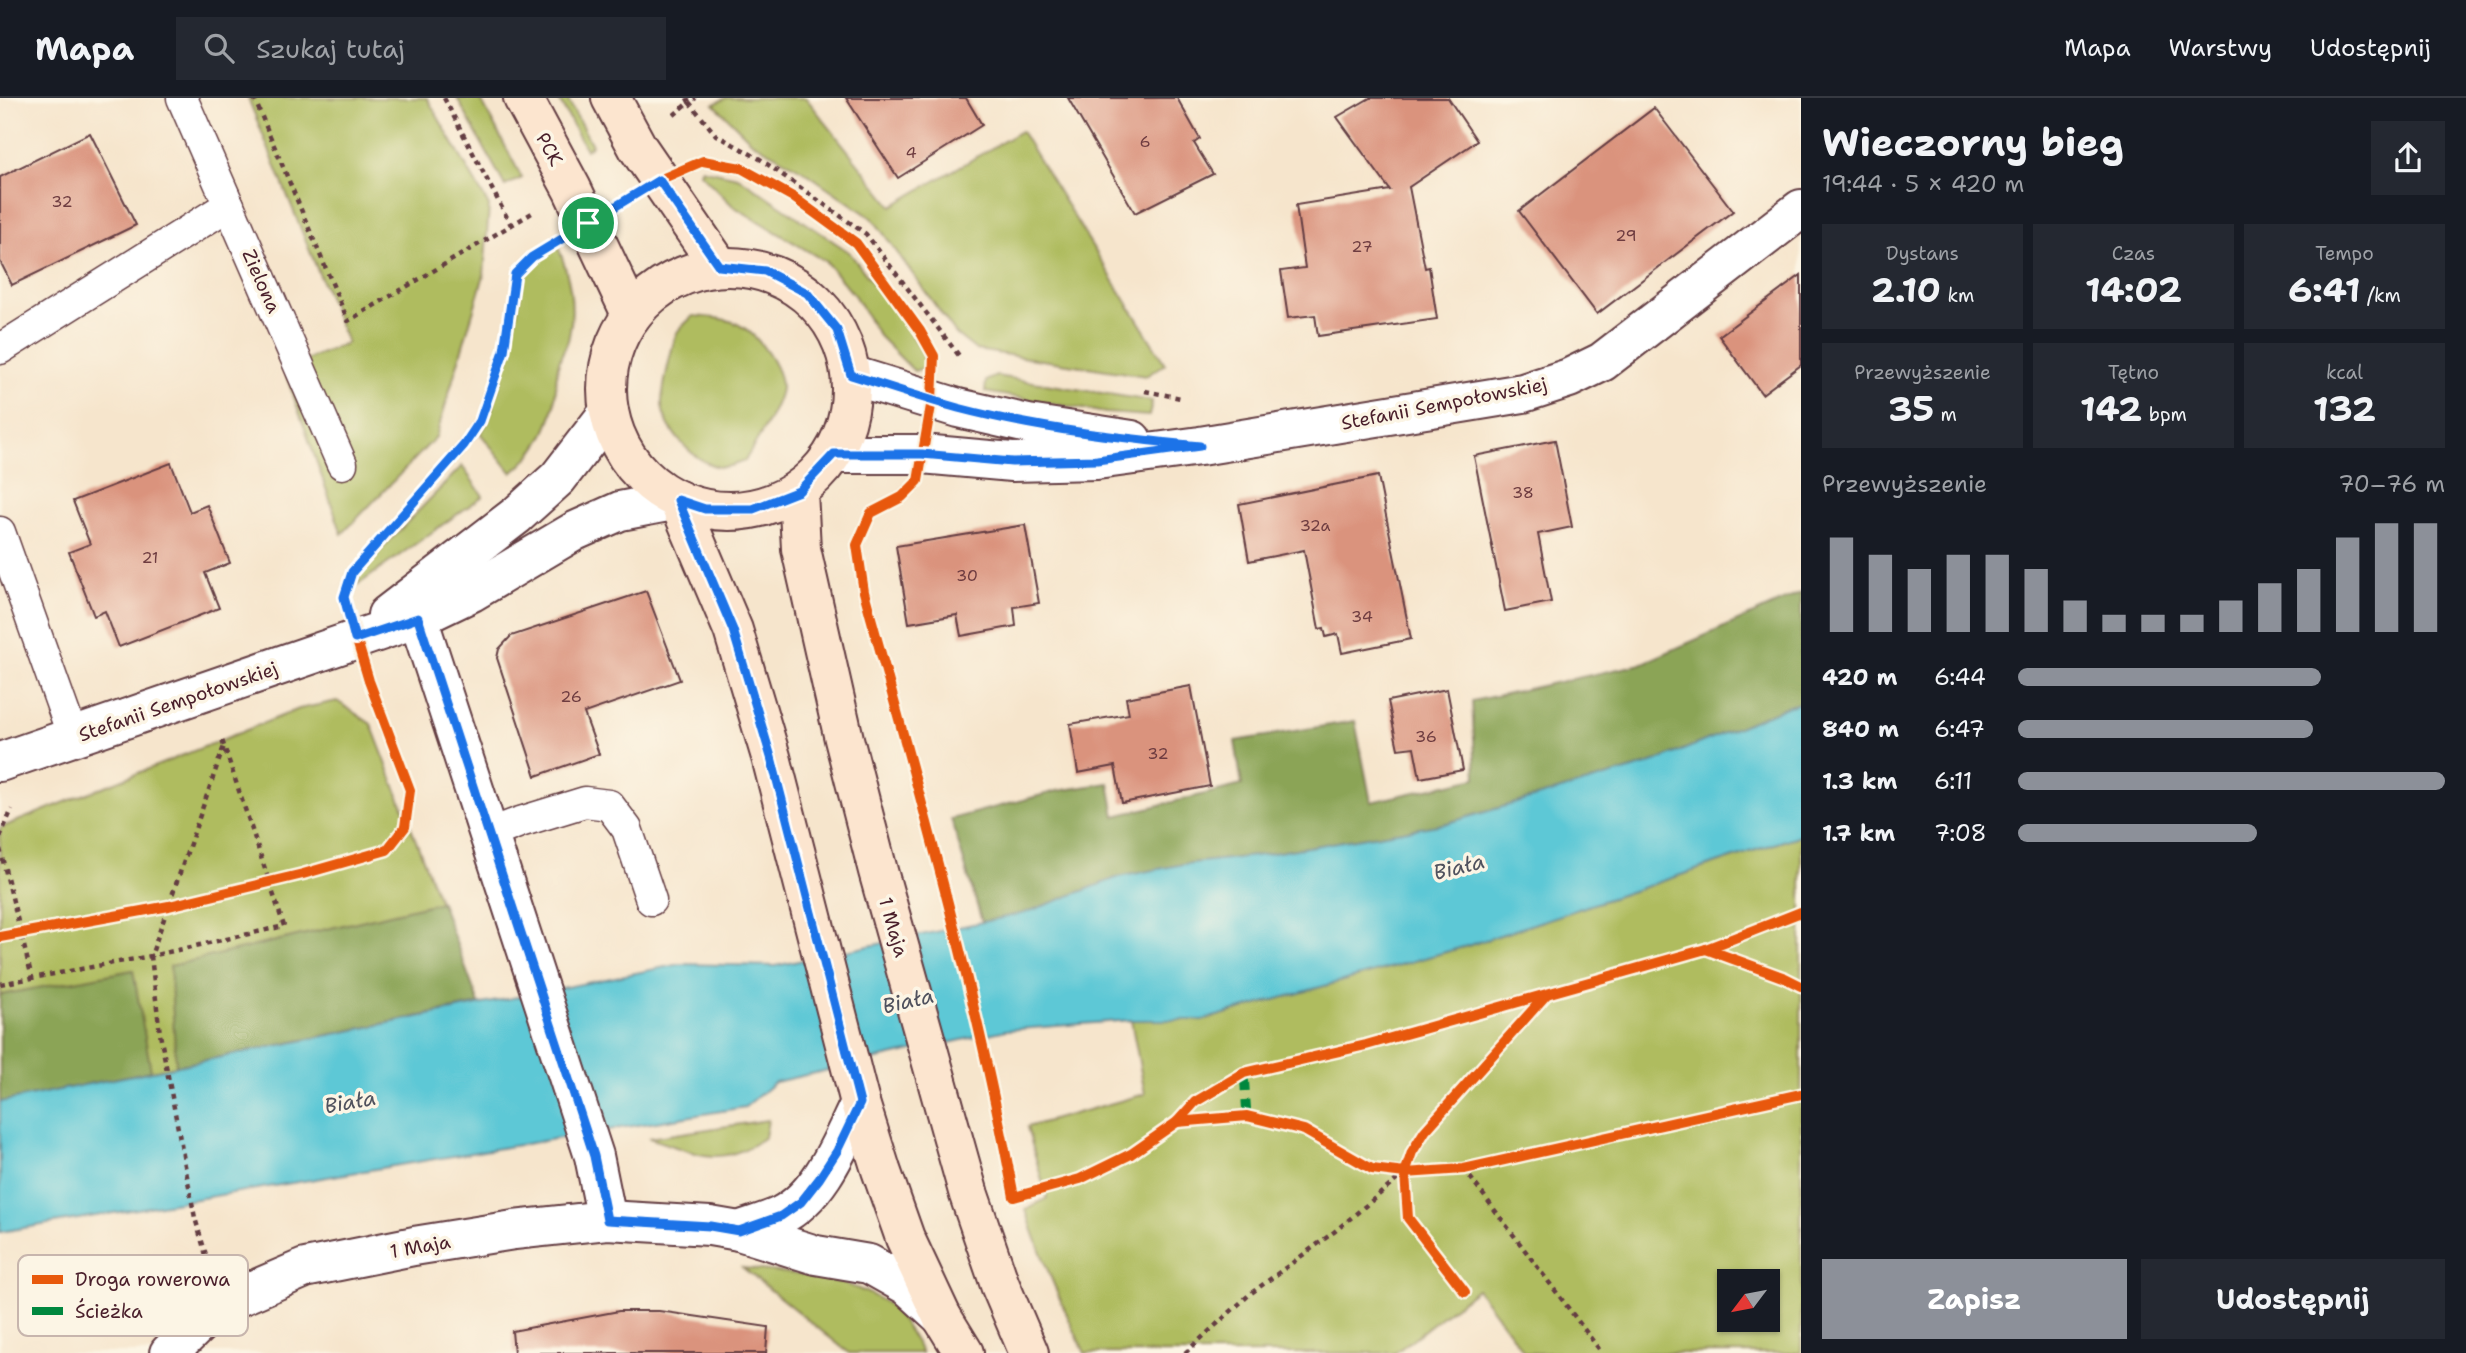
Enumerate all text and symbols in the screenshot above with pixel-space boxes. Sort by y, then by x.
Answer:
search box [176,17,666,80]
text: Mapa [35,26,134,71]
icon: search [200,29,238,67]
text: Szukaj tutaj [256,31,405,66]
text: Mapa [2064,32,2131,64]
text: Warstwy [2169,32,2272,64]
text: Udostępnij [2310,32,2431,64]
text: Wieczorny bieg [1822,117,2124,168]
button: share [2371,121,2445,195]
street label: PCK [530,128,569,170]
house number: 6 [1139,131,1151,152]
house number: 4 [905,142,917,163]
text: 19:44 · 5 × 420 m [1822,169,2024,199]
house number: 32 [51,191,73,212]
pin [558,193,618,253]
icon: arrive [569,204,607,242]
house number: 29 [1615,225,1637,246]
house number: 27 [1351,236,1373,257]
text: Dystans [1886,241,1959,266]
text: Czas [2112,241,2155,266]
text: Tempo [2315,241,2374,266]
street label: Zielona [236,245,287,317]
text: 2.10 [1871,266,1941,313]
text: 14:02 [2085,266,2182,313]
text: 6:41 [2288,266,2361,313]
text: km [1941,283,1974,308]
text: /km [2361,283,2401,308]
text: Przewyższenie [1854,360,1991,385]
text: Tętno [2108,360,2159,385]
text: kcal [2326,360,2363,385]
street label: Stefanii Sempołowskiej [1339,371,1549,436]
text: 35 [1888,385,1934,432]
text: 142 [2080,385,2142,432]
text: 132 [2313,385,2376,432]
text: m [1934,402,1957,427]
text: bpm [2142,402,2187,427]
text: Przewyższenie [1822,469,1987,499]
text: 70–76 m [2338,469,2445,499]
house number: 38 [1512,482,1534,503]
house number: 32a [1300,515,1330,536]
house number: 21 [141,547,159,568]
house number: 30 [956,565,978,586]
house number: 34 [1351,606,1373,627]
street label: Stefanii Sempołowskiej [75,656,281,747]
text: 420 m [1822,662,1897,692]
text: 6:44 [1934,662,1986,692]
house number: 26 [560,686,582,707]
text: 840 m [1822,714,1899,744]
text: 6:47 [1934,714,1985,744]
house number: 36 [1415,726,1437,747]
house number: 32 [1147,743,1169,764]
text: 1.3 km [1822,766,1897,796]
text: 6:11 [1934,766,1972,796]
text: 1.7 km [1822,818,1895,848]
text: 7:08 [1934,818,1987,848]
water label: Biała [1430,847,1488,887]
street label: 1 Maja [873,894,914,960]
water label: Biała [880,982,936,1020]
water label: Biała [322,1084,378,1120]
street label: 1 Maja [388,1229,452,1264]
legend [18,1255,248,1336]
button: Zapisz [1822,1259,2127,1339]
button: Udostępnij [2141,1259,2445,1339]
text: Droga rowerowa [75,1267,230,1292]
north arrow [1717,1269,1780,1332]
map controls [1717,1269,1780,1332]
text: Ścieżka [75,1298,143,1324]

